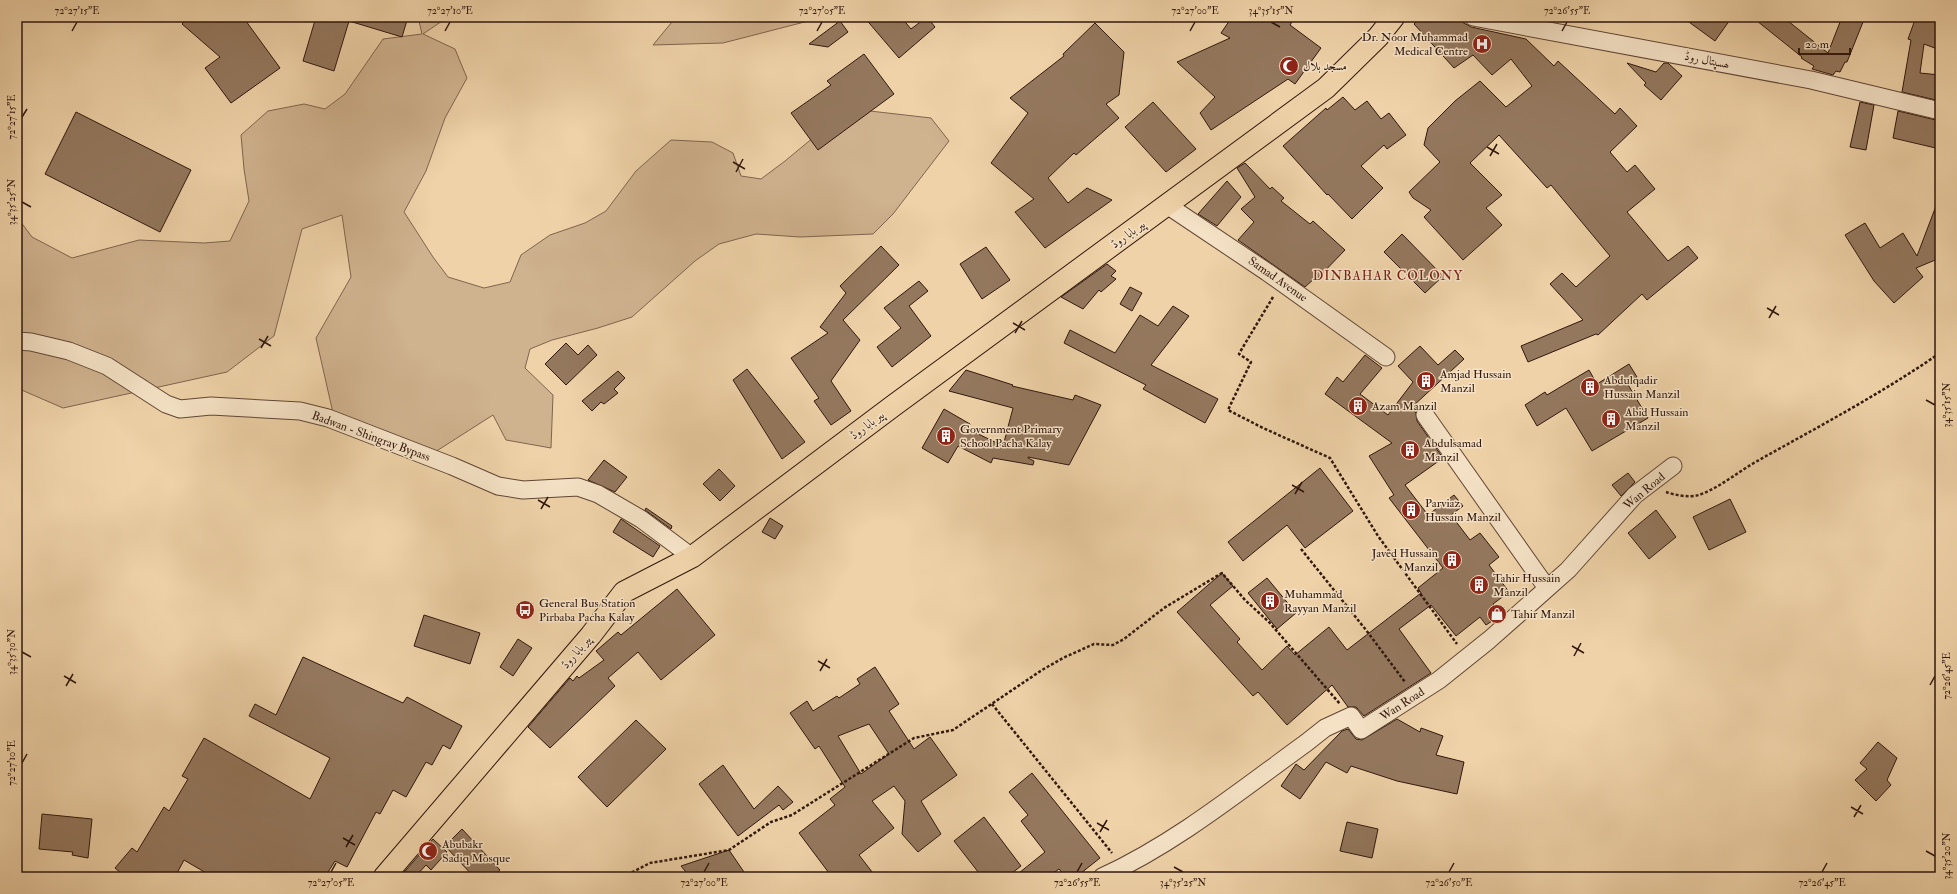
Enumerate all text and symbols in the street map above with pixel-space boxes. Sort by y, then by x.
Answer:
text: 72°27'15"E [55,5,99,17]
text: 72°27'10"E [427,5,473,17]
text: 72°27'05"E [799,5,845,17]
text: 72°27'00"E [1171,5,1219,17]
text: 34°35'15"N [1249,5,1293,17]
text: 72°26'55"E [1544,5,1590,17]
place label: Dr. Noor Muhammad Medical Centre [1362,30,1468,59]
scale bar [1799,30,1850,56]
hospital icon: Dr. Noor Muhammad Medical Centre [1471,33,1493,55]
text: 20 m [1805,37,1830,52]
street label: ھسپتال روڈ [1683,49,1731,73]
mosque icon: مسجد بلال [1278,55,1300,77]
place label: مسجد بلال [1303,59,1347,74]
text: 72°27'15"E [6,95,18,139]
text: 34°35'25"N [6,179,18,225]
street label: پیر بابا روڈ [1108,216,1150,253]
street label: Samad Avenue [1245,253,1310,305]
district label: DINBAHAR COLONY [1313,268,1463,284]
place label: Amjad Hussain Manzil [1439,367,1512,396]
building icon: Amjad Hussain Manzil [1415,370,1437,392]
place label: Abdulqadir Hussain Manzil [1603,373,1680,402]
building icon: Abdulqadir Hussain Manzil [1579,376,1601,398]
text: 34°35'15"N [1941,383,1953,427]
building icon: Azam Manzil [1347,395,1369,417]
place label: Azam Manzil [1371,399,1437,414]
place label: Abid Hussain Manzil [1624,405,1689,434]
street label: پیر بابا روڈ [847,407,889,444]
street label: Badwan - Shingray Bypass [310,408,432,465]
building icon: Abid Hussain Manzil [1600,408,1622,430]
place label: Government Primary School Pacha Kalay [960,422,1063,451]
building icon: Government Primary School Pacha Kalay [935,425,957,447]
place label: Abdulsamad Manzil [1423,436,1482,465]
building icon: Abdulsamad Manzil [1399,439,1421,461]
street label: Wan Road [1620,470,1668,514]
place label: Parviaz Hussain Manzil [1425,496,1501,525]
building icon: Parviaz Hussain Manzil [1400,499,1422,521]
place label: Javed Hussain Manzil [1371,546,1438,575]
building icon: Javed Hussain Manzil [1441,549,1463,571]
place label: Tahir Hussain Manzil [1493,571,1560,600]
building icon: Tahir Hussain Manzil [1468,574,1490,596]
place label: Muhammad Rayyan Manzil [1284,587,1356,616]
building icon: Muhammad Rayyan Manzil [1259,590,1281,612]
place label: General Bus Station Pirbaba Pacha Kalay [539,596,636,625]
bus stop icon: General Bus Station Pirbaba Pacha Kalay [514,599,536,621]
shop icon: Tahir Manzil [1486,603,1508,625]
place label: Tahir Manzil [1511,607,1575,622]
text: 34°35'30"N [6,629,18,675]
street label: پیر بابا روڈ [558,632,596,673]
text: 72°26'45"E [1941,652,1953,700]
street label: Wan Road [1376,684,1427,725]
text: 72°27'10"E [6,740,18,786]
text: 34°35'20"N [1941,832,1953,880]
place label: Abubakr Sadiq Mosque [441,837,510,866]
mosque icon: Abubakr Sadiq Mosque [417,840,439,862]
text: 72°27'05"E [308,877,354,889]
text: 72°27'00"E [680,877,728,889]
text: 72°26'55"E [1054,877,1100,889]
text: 34°35'25"N [1160,877,1206,889]
text: 72°26'50"E [1426,877,1472,889]
text: 72°26'45"E [1798,877,1846,889]

